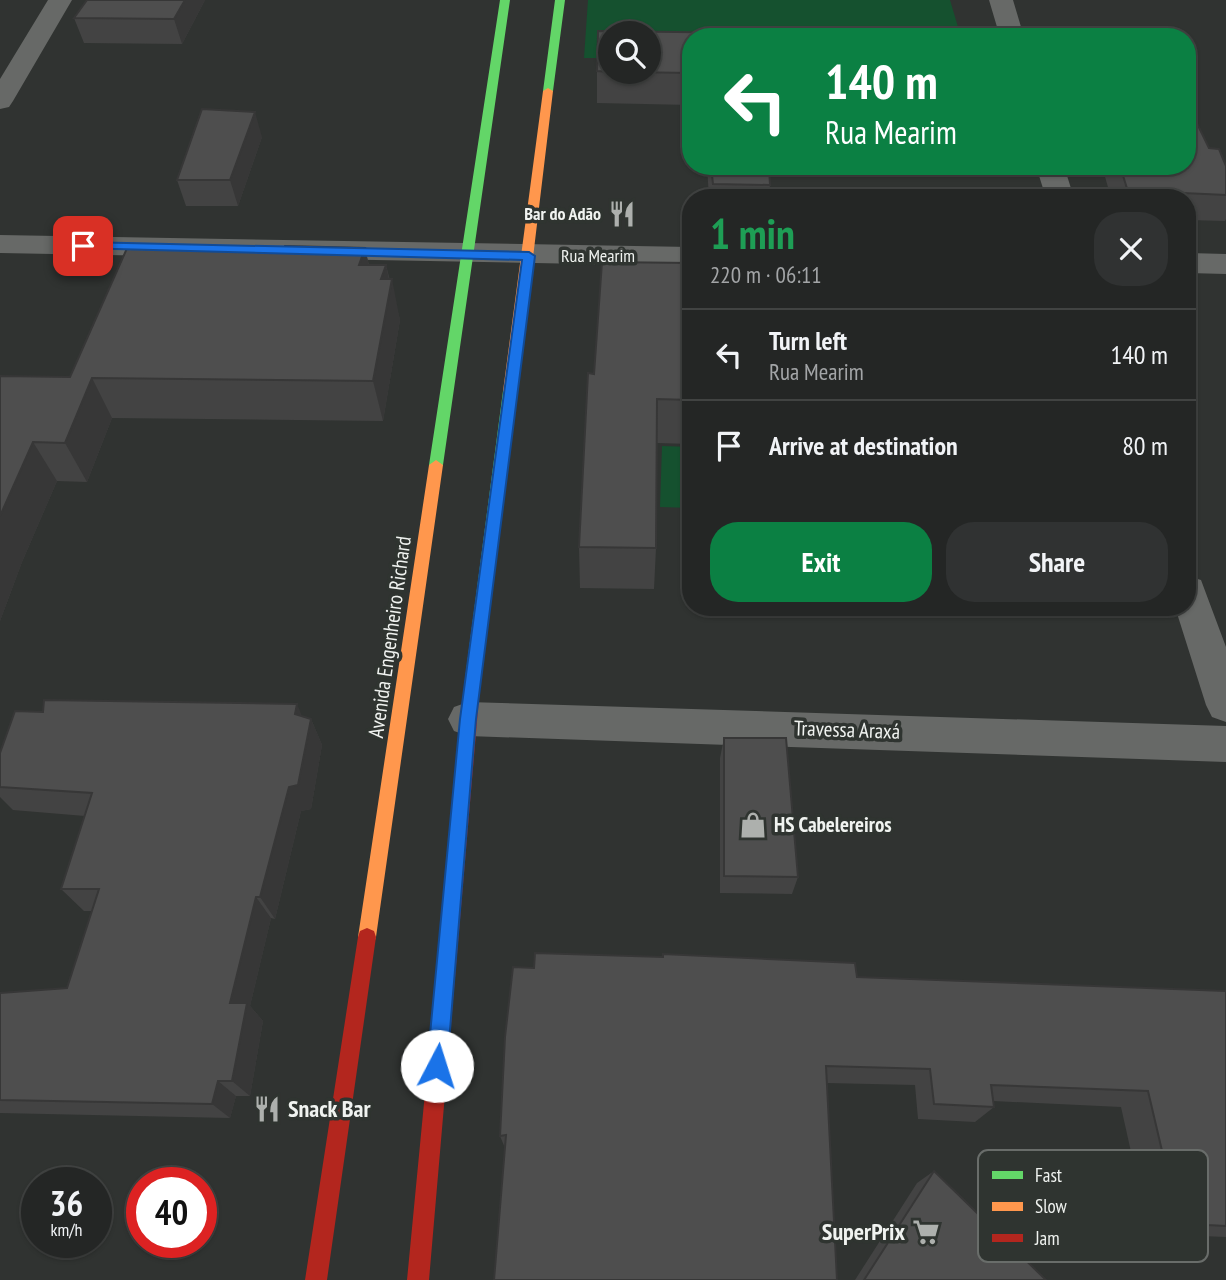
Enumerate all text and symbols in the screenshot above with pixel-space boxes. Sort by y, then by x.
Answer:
map controls [598,21,661,84]
button: search [598,21,661,84]
text: 140 m [825,49,938,113]
icon: left [710,56,801,147]
text: Rua Mearim [825,111,957,153]
restaurant icon: Bar do Adão [607,199,637,229]
place label: Bar do Adão [524,202,601,225]
text: 1 min [710,206,795,261]
button: close [1094,212,1168,286]
pin [53,216,113,276]
icon: arrive [64,227,102,265]
street label: Rua Mearim [561,244,635,267]
text: 220 m · 06:11 [710,260,822,289]
text: Turn left [769,324,847,357]
icon: left [710,336,748,374]
text: 140 m [1110,338,1168,371]
text: Rua Mearim [769,357,864,386]
icon: arrive [710,427,748,465]
text: Arrive at destination [769,429,958,462]
text: 80 m [1122,429,1168,462]
button: Exit [710,522,932,602]
button: Share [946,522,1168,602]
street label: Avenida Engenheiro Richard [362,534,417,740]
street label: Travessa Araxá [793,714,901,745]
shop icon: HS Cabelereiros [738,810,768,840]
place label: HS Cabelereiros [774,811,892,838]
position arrow [400,1029,474,1103]
place label: Snack Bar [288,1093,372,1124]
restaurant icon: Snack Bar [252,1094,282,1124]
legend [978,1150,1208,1262]
text: Fast [1035,1163,1063,1187]
speed limit sign: 40 [126,1167,217,1258]
text: 36 [50,1180,83,1226]
text: Slow [1035,1194,1068,1218]
place label: SuperPrix [822,1216,905,1247]
supermarket icon: SuperPrix [911,1217,941,1247]
text: km/h [51,1218,82,1241]
text: Jam [1034,1226,1060,1250]

